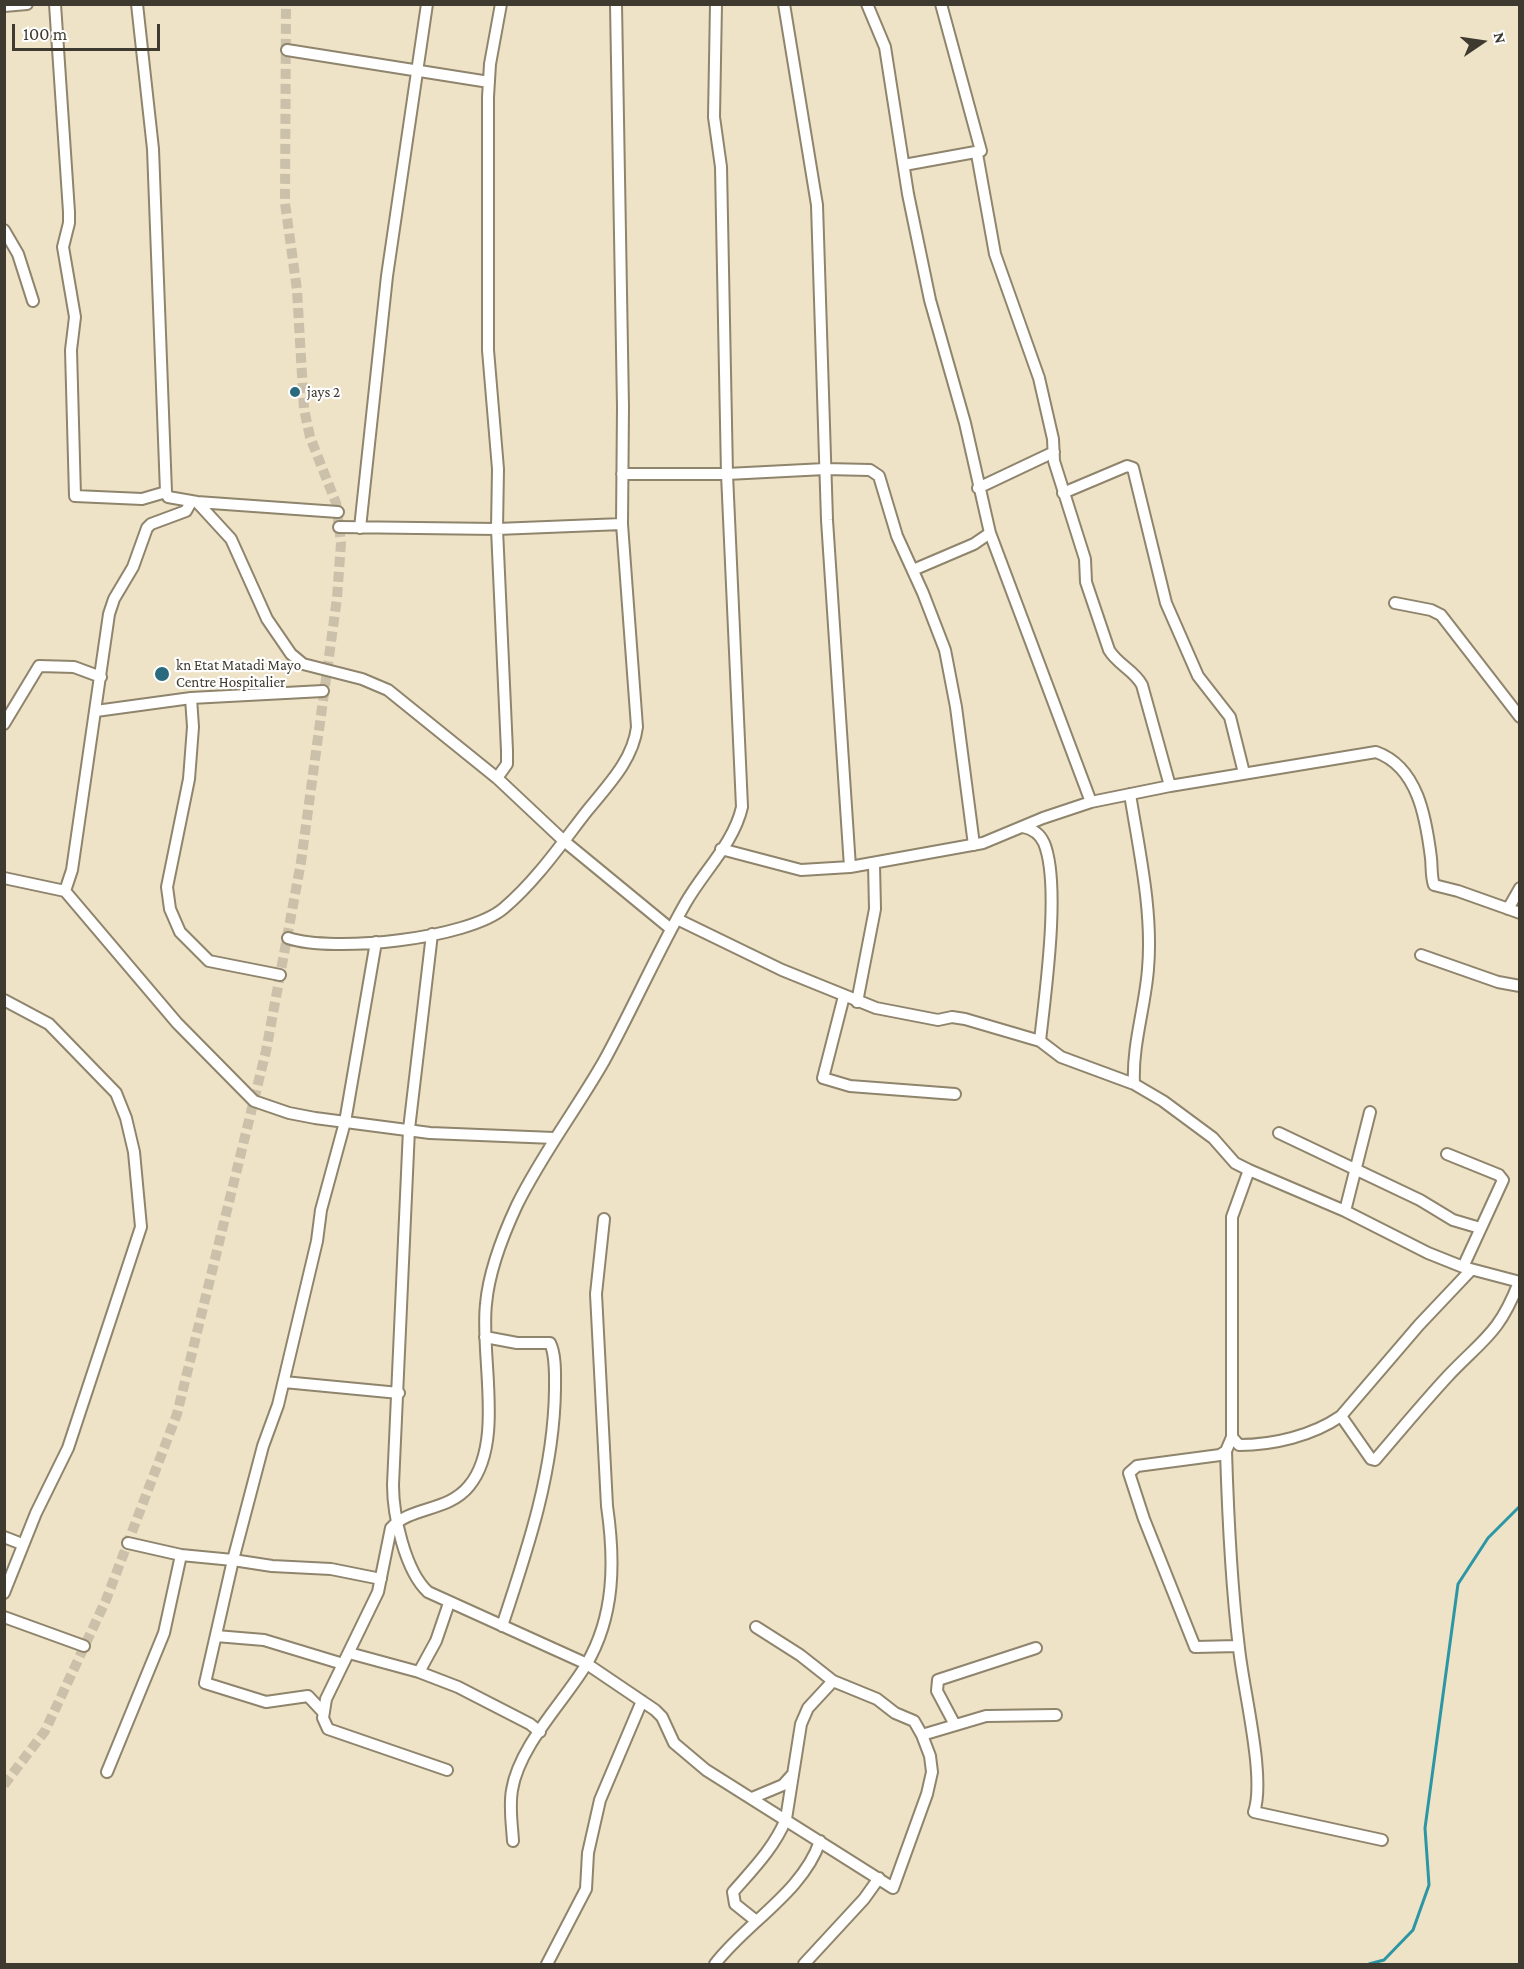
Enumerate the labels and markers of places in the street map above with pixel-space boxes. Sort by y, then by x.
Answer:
place label: jays 2 [307,383,340,401]
marker: jays 2 [288,385,302,399]
place label: kn Etat Matadi Mayo Centre Hospitalier [176,656,301,691]
marker: kn Etat Matadi Mayo Centre Hospitalier [153,665,171,683]

